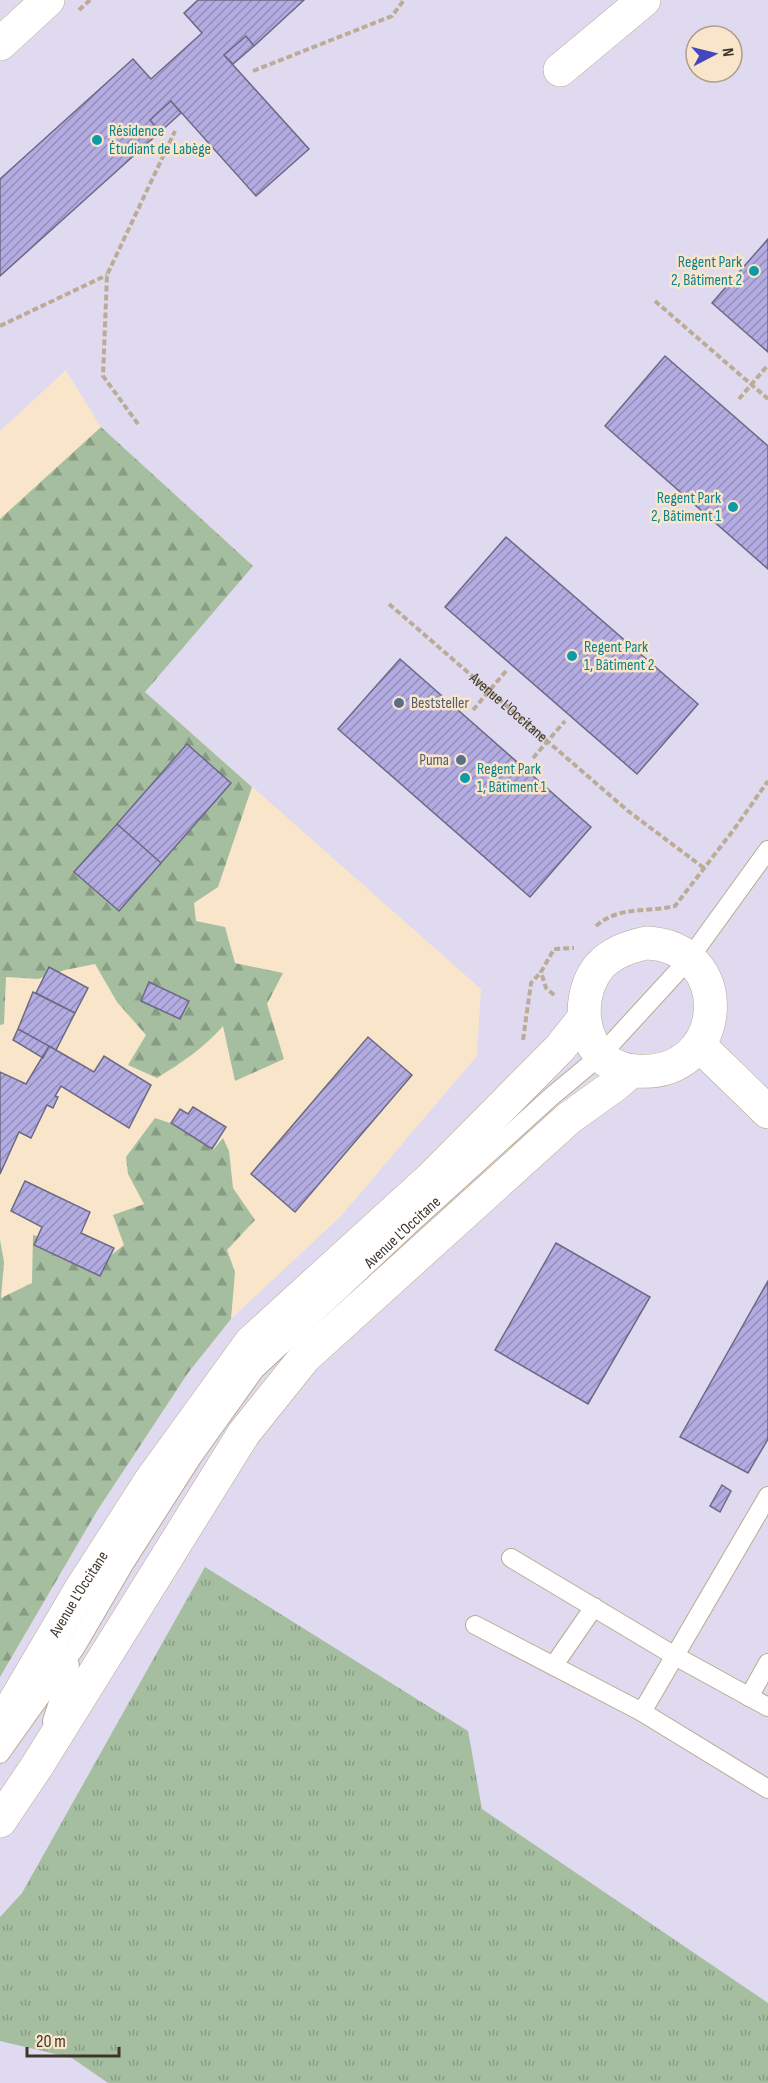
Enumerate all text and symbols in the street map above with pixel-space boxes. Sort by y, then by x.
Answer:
north arrow [684,24,744,84]
text: N [717,47,737,58]
place label: Résidence Étudiant de Labège [109,122,211,159]
marker: Résidence Étudiant de Labège [90,133,104,147]
place label: Regent Park 2, Bâtiment 2 [671,253,742,290]
marker: Regent Park 2, Bâtiment 2 [747,264,761,278]
place label: Regent Park 2, Bâtiment 1 [651,489,721,526]
marker: Regent Park 2, Bâtiment 1 [726,500,740,514]
place label: Regent Park 1, Bâtiment 2 [584,638,654,675]
marker: Regent Park 1, Bâtiment 2 [565,649,579,663]
street label: Avenue L'Occitane [465,668,551,746]
place label: Beststeller [411,694,469,713]
marker: Beststeller [392,696,406,710]
place label: Puma [419,751,449,770]
marker: Puma [454,753,468,767]
place label: Regent Park 1, Bâtiment 1 [477,760,547,797]
marker: Regent Park 1, Bâtiment 1 [458,771,472,785]
street label: Avenue L'Occitane [360,1192,444,1273]
street label: Avenue L'Occitane [45,1548,112,1641]
scale bar [27,2020,118,2058]
text: 20 m [36,2031,66,2052]

